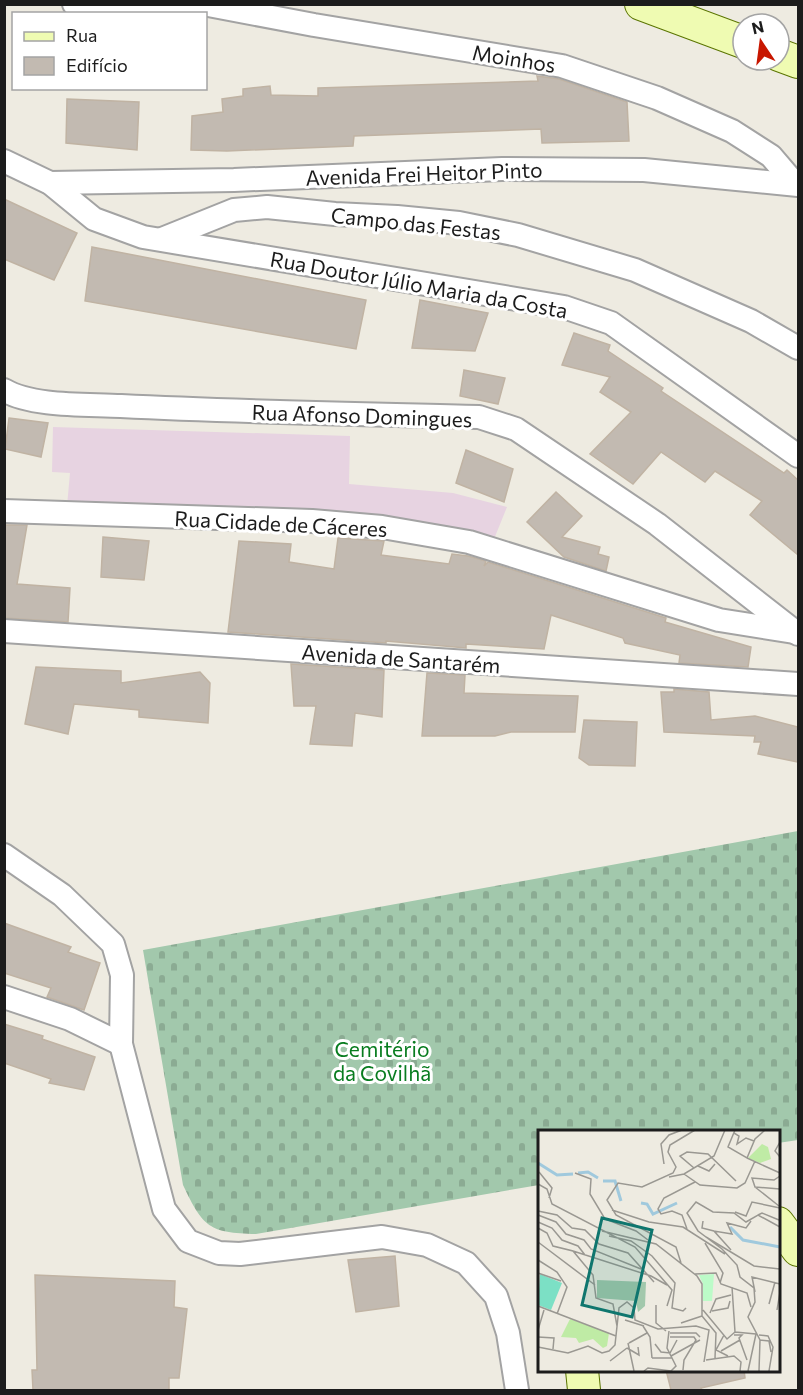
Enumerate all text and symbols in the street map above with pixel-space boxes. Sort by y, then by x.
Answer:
legend [12,12,207,90]
north arrow [731,12,791,72]
text: N [750,16,765,38]
text: Rua [66,24,97,46]
street label: Moinhos [471,39,557,77]
text: Edifício [66,54,128,76]
street label: Avenida Frei Heitor Pinto [305,156,543,190]
street label: Campo das Festas [330,202,502,244]
street label: Rua Doutor Júlio Maria da Costa [268,246,570,322]
street label: Rua Afonso Domingues [251,399,473,431]
street label: Rua Cidade de Cáceres [174,505,388,541]
street label: Avenida de Santarém [301,639,501,677]
park label: Cemitério da Covilhã [333,1036,431,1085]
inset map [538,1130,779,1371]

